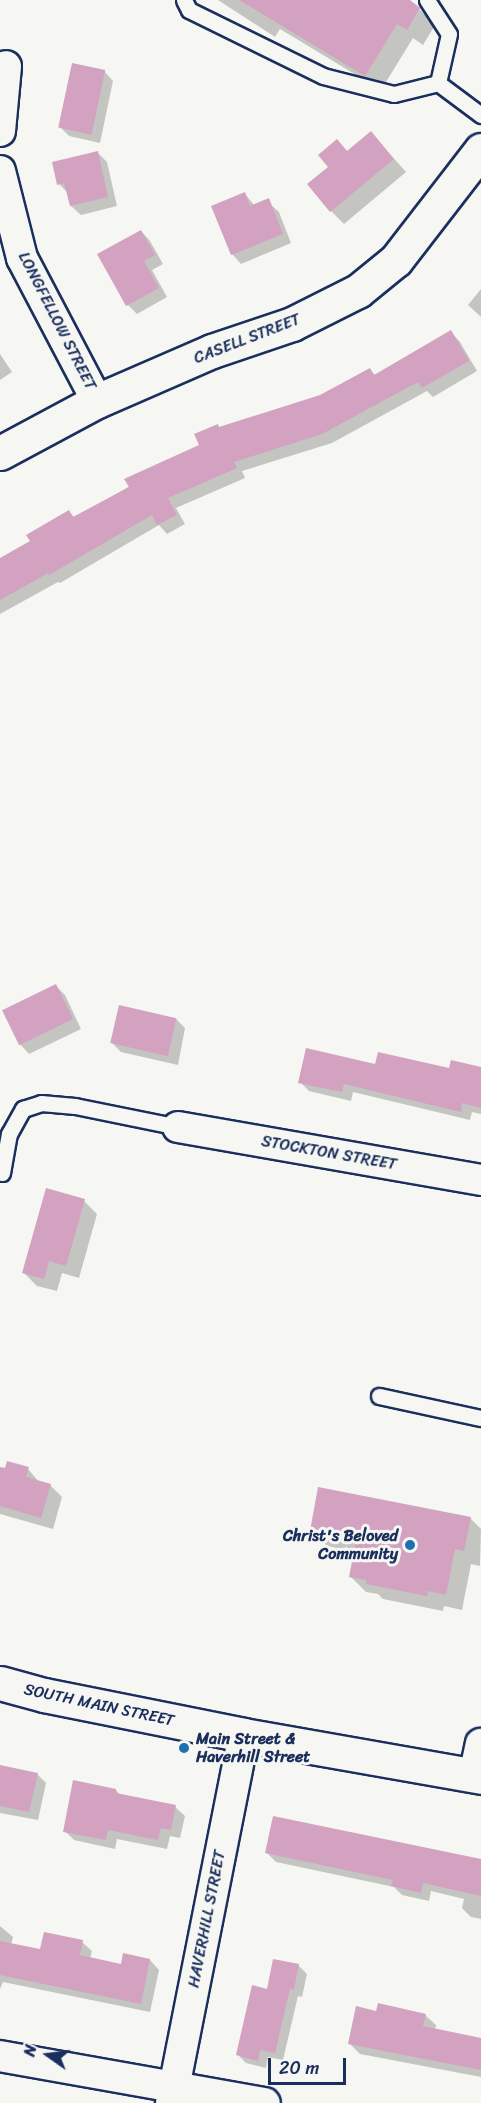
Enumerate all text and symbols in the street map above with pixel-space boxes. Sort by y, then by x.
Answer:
street label: LONGFELLOW STREET [14,248,100,394]
street label: CASELL STREET [191,310,303,368]
street label: STOCKTON STREET [260,1132,398,1174]
place label: Christ's Beloved Community [283,1526,398,1564]
marker: Christ's Beloved Community [403,1538,417,1552]
street label: SOUTH MAIN STREET [22,1680,176,1730]
place label: Main Street & Haverhill Street [196,1729,310,1767]
marker: Main Street & Haverhill Street [177,1741,191,1755]
street label: HAVERHILL STREET [184,1849,230,1989]
north arrow [18,2025,78,2085]
text: N [15,2042,45,2059]
scale bar [271,2046,349,2084]
text: 20 m [279,2052,319,2084]

